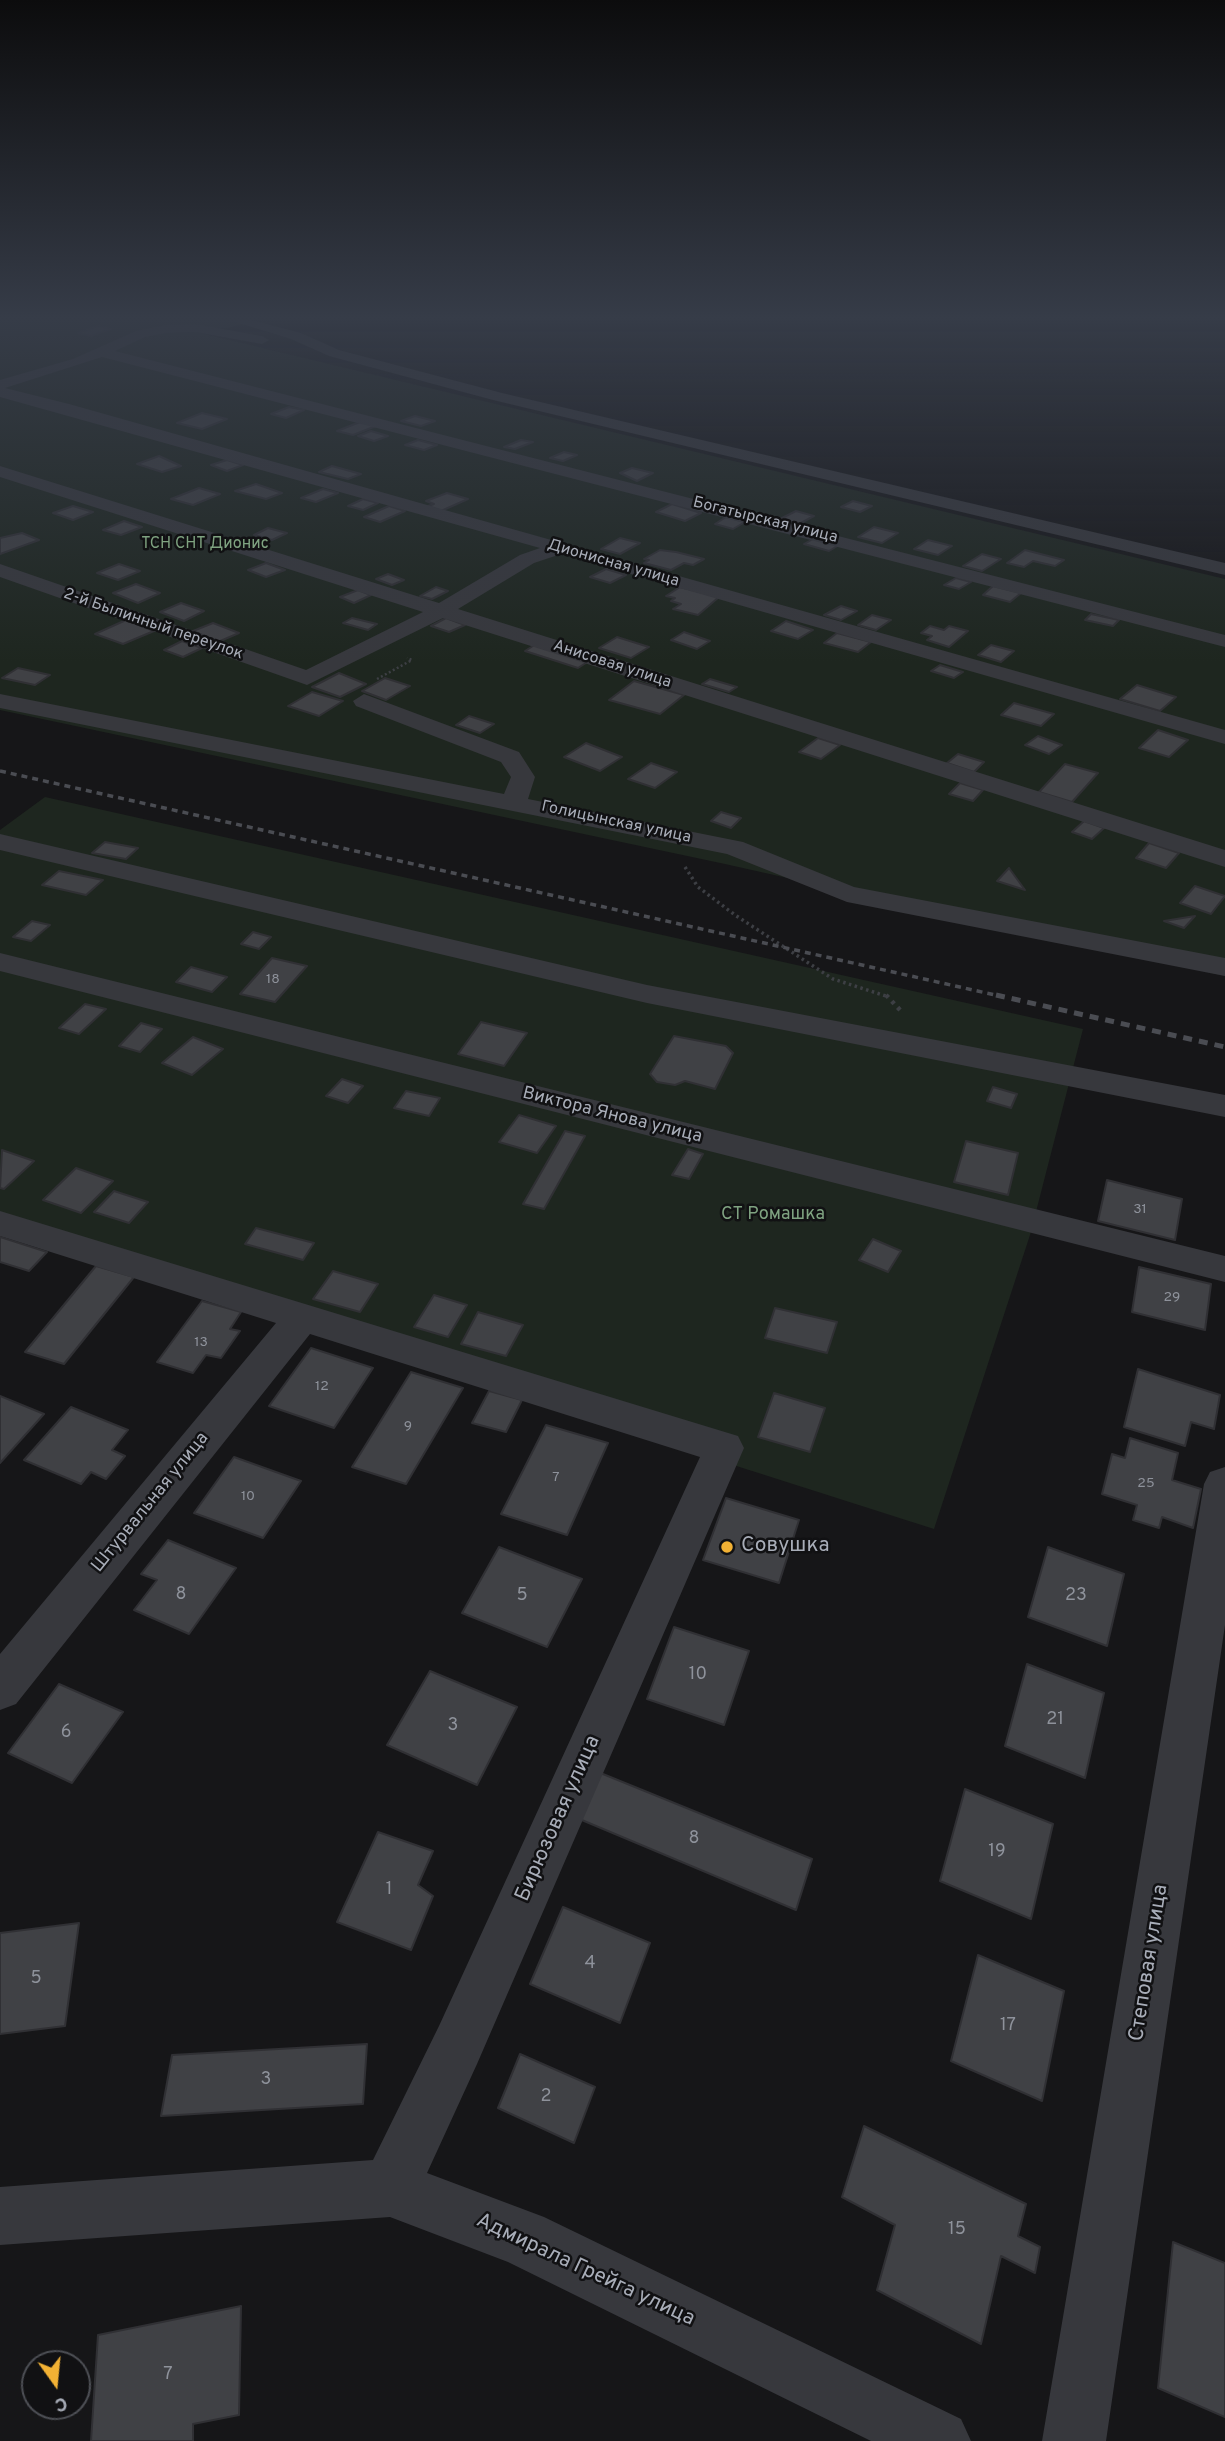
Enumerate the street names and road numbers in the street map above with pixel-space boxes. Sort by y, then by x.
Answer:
street label: Богатырская улица [691,494,839,548]
street label: Дионисная улица [545,536,681,592]
street label: 2-й Былинный переулок [61,585,245,665]
street label: Анисовая улица [550,637,674,693]
street label: Голицынская улица [539,798,693,848]
street label: Виктора Янова улица [520,1083,704,1149]
street label: Штурвальная улица [88,1429,214,1577]
street label: Бирюзовая улица [511,1732,607,1906]
street label: Степовая улица [1125,1883,1175,2043]
street label: Адмирала Грейга улица [472,2209,698,2333]

